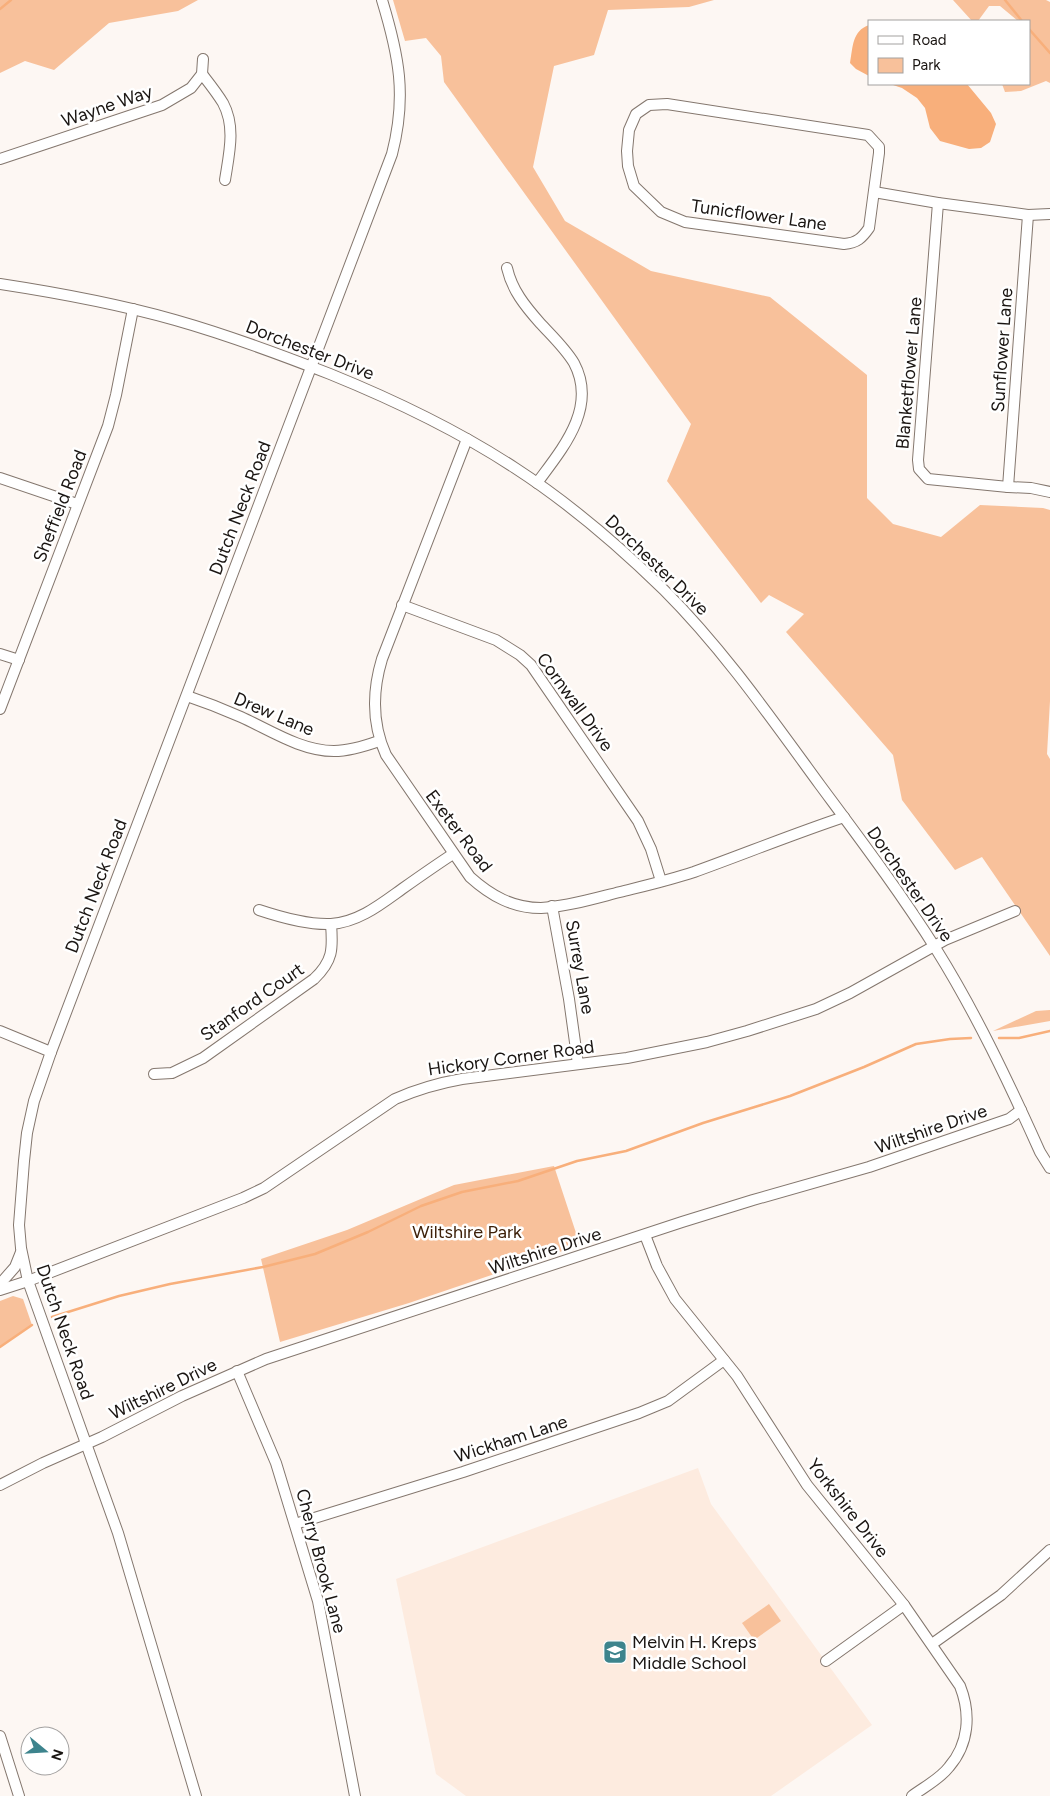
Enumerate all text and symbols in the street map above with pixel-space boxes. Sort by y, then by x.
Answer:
legend [868,20,1030,85]
text: Road [912,31,947,49]
text: Park [912,56,941,74]
street label: Wayne Way [59,80,156,132]
street label: Tunicflower Lane [690,195,828,235]
street label: Sunflower Lane [987,287,1017,413]
street label: Blanketflower Lane [891,296,927,450]
street label: Dorchester Drive [243,315,377,385]
street label: Dutch Neck Road [204,438,276,578]
street label: Sheffield Road [28,447,92,565]
street label: Dorchester Drive [601,510,714,620]
street label: Cornwall Drive [532,648,618,756]
street label: Drew Lane [231,687,318,741]
street label: Exeter Road [421,785,497,877]
street label: Dutch Neck Road [60,816,132,956]
street label: Dorchester Drive [862,822,958,946]
street label: Surrey Lane [561,918,599,1016]
street label: Stanford Court [196,958,308,1046]
street label: Hickory Corner Road [426,1035,596,1081]
street label: Wiltshire Drive [872,1100,990,1158]
park label: Wiltshire Park [412,1221,522,1243]
street label: Wiltshire Drive [486,1222,604,1280]
street label: Dutch Neck Road [32,1262,98,1402]
street label: Wiltshire Drive [106,1353,220,1424]
street label: Wickham Lane [452,1410,570,1468]
street label: Yorkshire Drive [803,1454,894,1562]
street label: Cherry Brook Lane [291,1486,351,1636]
place label: Melvin H. Kreps Middle School [632,1631,757,1674]
school or university icon: Melvin H. Kreps Middle School [602,1639,628,1665]
north arrow [20,1726,70,1776]
text: N [47,1747,67,1763]

